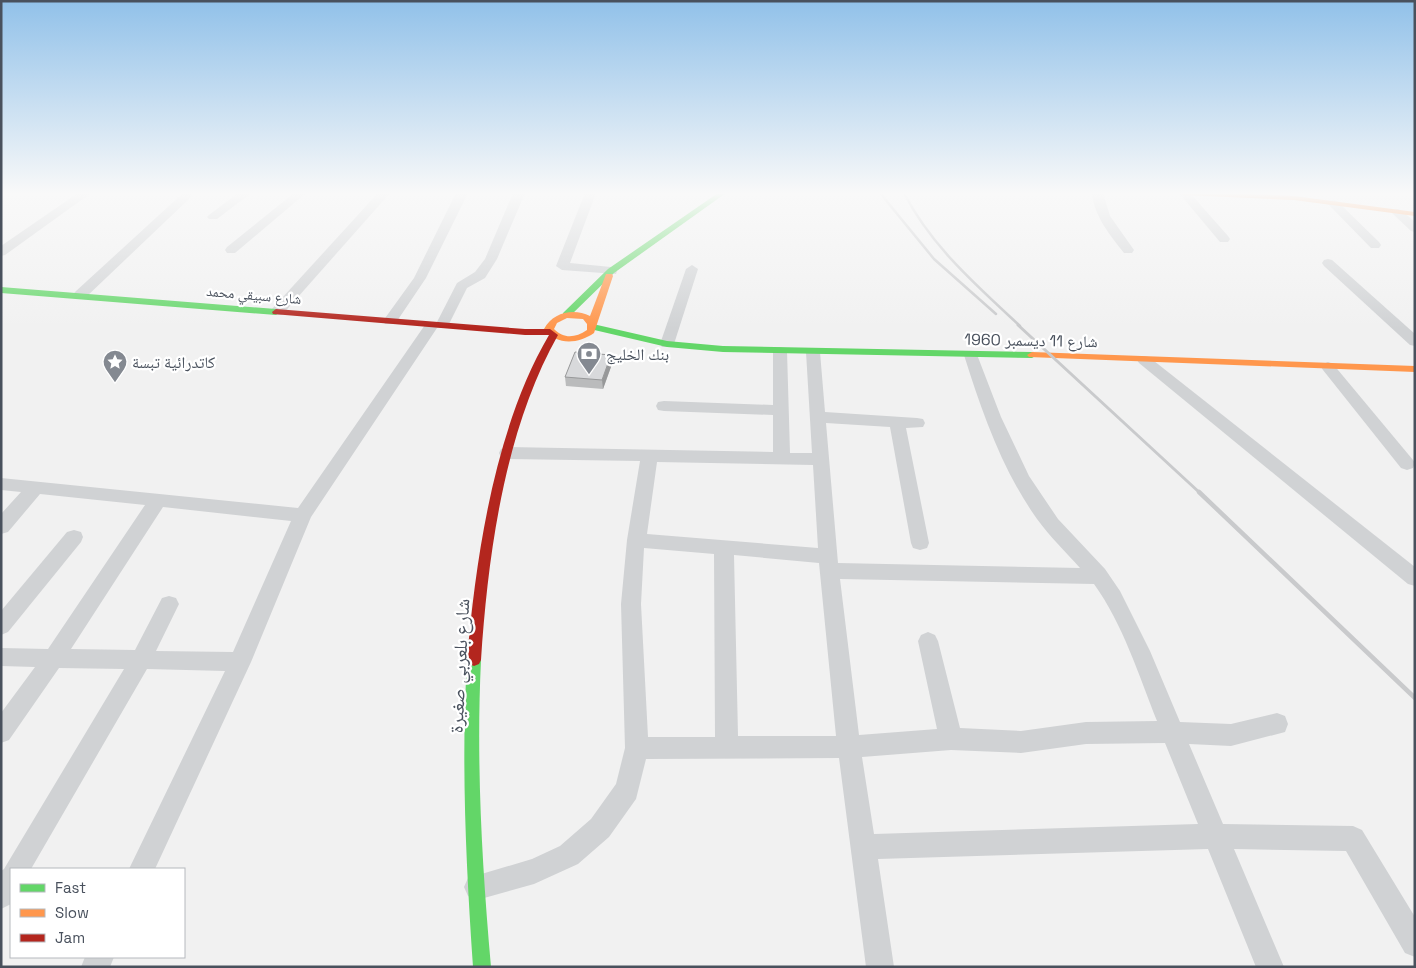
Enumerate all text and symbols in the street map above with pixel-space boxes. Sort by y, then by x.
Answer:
street label: شارع سبيقي محمد [206,282,302,311]
street label: شارع 11 ديسمبر 1960 [964,329,1098,352]
bank icon: بنك الخليج [576,341,602,375]
place label: بنك الخليج [606,344,669,365]
place icon: كاتدرائية تبسة [102,349,128,383]
place label: كاتدرائية تبسة [132,352,216,373]
street label: شارع بلعربي صغيرة [443,598,478,734]
legend [10,868,185,958]
text: Fast [55,878,86,897]
text: Slow [55,903,89,922]
text: Jam [55,928,85,947]

